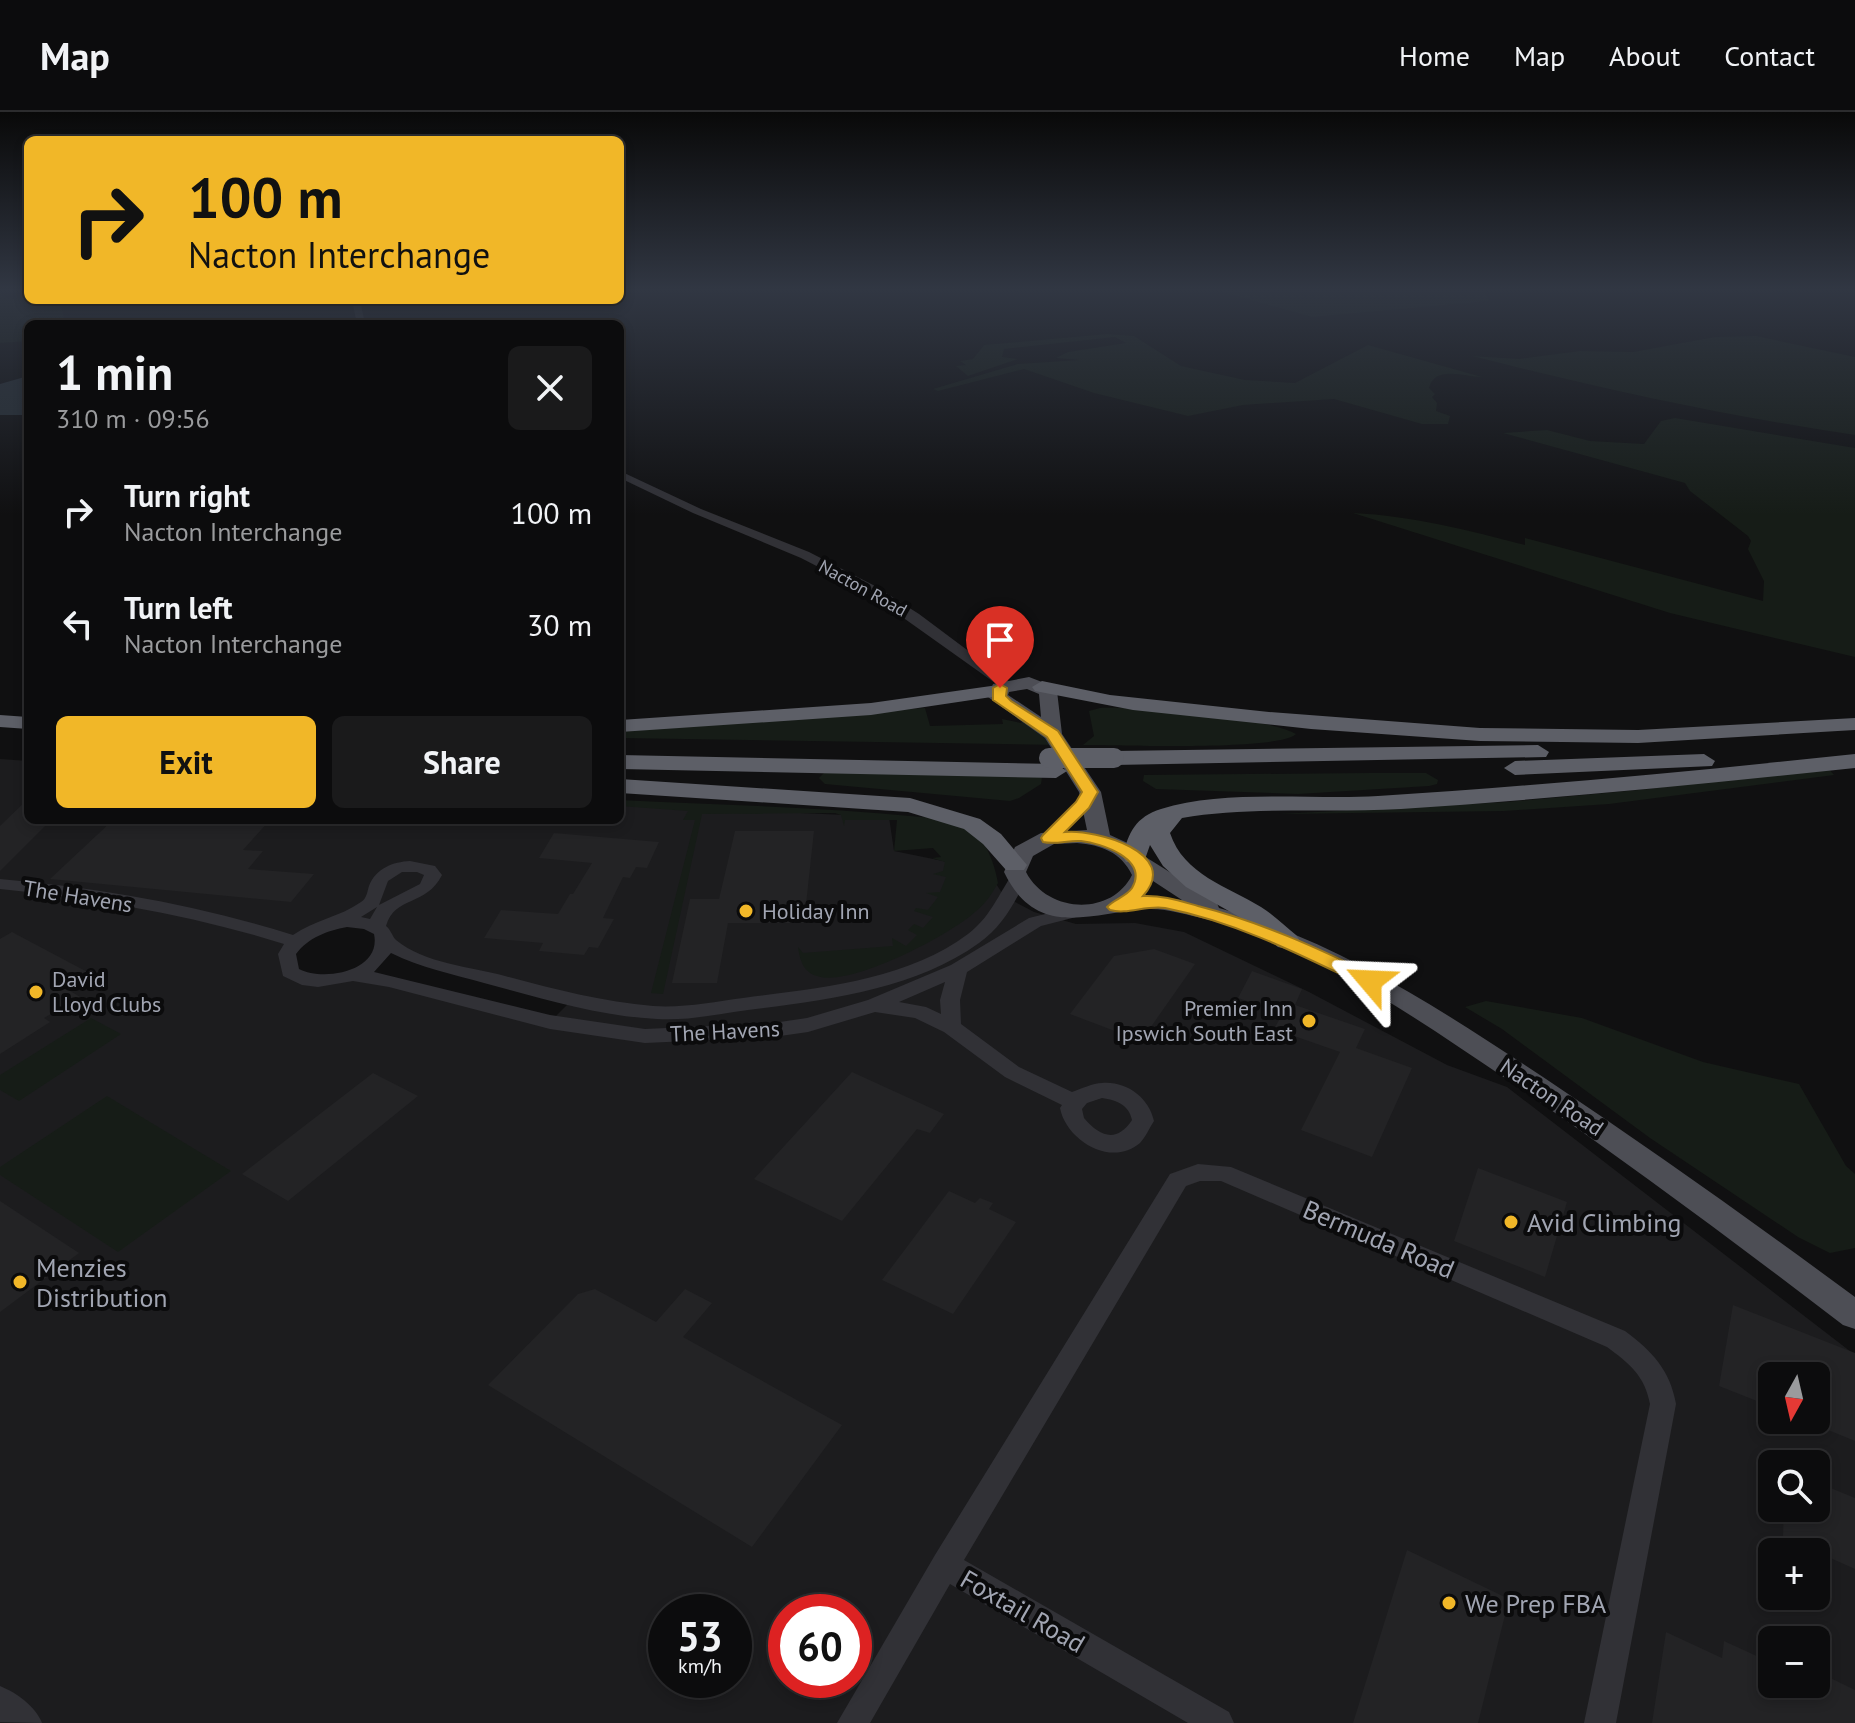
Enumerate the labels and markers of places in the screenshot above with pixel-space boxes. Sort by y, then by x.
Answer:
pin [966,606,1034,688]
place label: Holiday Inn [762,897,869,925]
marker: Holiday Inn [737,902,755,920]
place label: David Lloyd Clubs [52,965,161,1018]
marker: David Lloyd Clubs [27,983,45,1001]
place label: Premier Inn Ipswich South East [1115,994,1294,1047]
marker: Premier Inn Ipswich South East [1300,1012,1318,1030]
place label: Avid Climbing [1527,1206,1681,1239]
marker: Avid Climbing [1502,1213,1520,1231]
place label: Menzies Distribution [36,1251,168,1314]
marker: Menzies Distribution [11,1273,29,1291]
place label: We Prep FBA [1465,1587,1606,1620]
marker: We Prep FBA [1440,1594,1458,1612]

